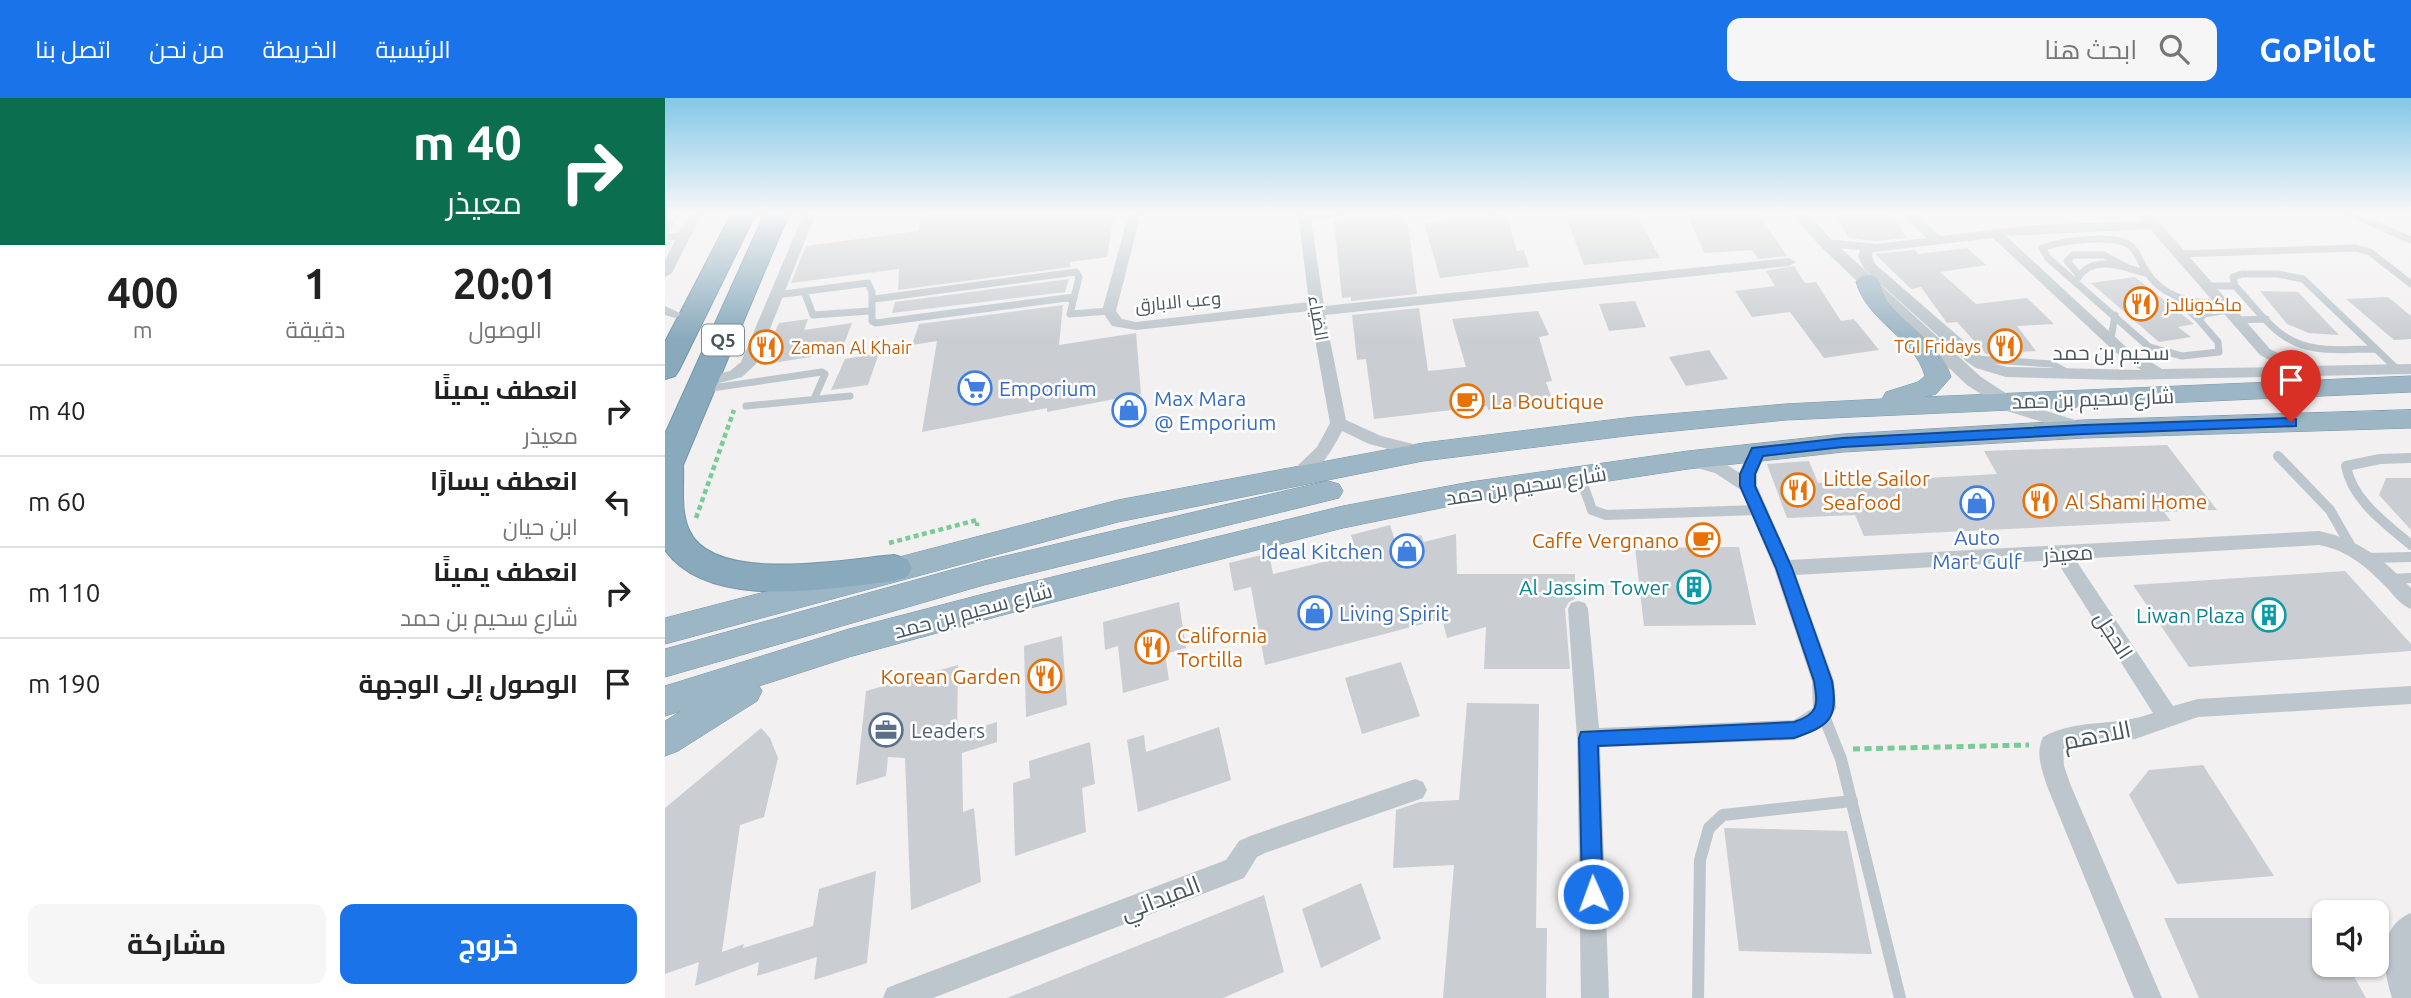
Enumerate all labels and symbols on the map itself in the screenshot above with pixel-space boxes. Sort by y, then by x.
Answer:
restaurant icon: ماكدونالدز [2122,285,2160,323]
street label: وعب الابارق [1134,287,1222,318]
street label: الضياء [1305,294,1333,342]
place label: ماكدونالدز [2164,294,2242,316]
road number: Q5 [702,324,744,356]
restaurant icon: TGI Fridays [1986,327,2024,365]
restaurant icon: Zaman Al Khair [747,328,785,366]
place label: TGI Fridays [1894,336,1981,356]
place label: Zaman Al Khair [791,337,912,357]
street label: سحيم بن حمد [2052,340,2170,367]
pin [2261,350,2321,422]
supermarket icon: Emporium [956,369,994,407]
place label: Emporium [999,376,1097,400]
cafe icon: La Boutique [1448,382,1486,420]
street label: شارع سحيم بن حمد [2011,383,2175,416]
place label: Max Mara @ Emporium [1154,386,1276,434]
place label: La Boutique [1491,389,1604,413]
shop icon: Max Mara @ Emporium [1110,391,1148,429]
street label: شارع سحيم بن حمد [1444,460,1609,513]
place label: Little Sailor Seafood [1823,466,1930,514]
restaurant icon: Little Sailor Seafood [1779,471,1817,509]
restaurant icon: Al Shami Home [2021,482,2059,520]
shop icon: Auto Mart Gulf [1958,484,1996,522]
place label: Al Shami Home [2065,489,2207,513]
cafe icon: Caffe Vergnano [1684,521,1722,559]
place label: Auto Mart Gulf [1932,525,2023,573]
place label: Caffe Vergnano [1532,528,1679,552]
shop icon: Ideal Kitchen [1388,532,1426,570]
place label: Ideal Kitchen [1261,539,1383,563]
street label: معيذر [2041,539,2094,568]
building icon: Al Jassim Tower [1675,568,1713,606]
place label: Al Jassim Tower [1519,575,1669,599]
street label: شارع سحيم بن حمد [891,577,1055,646]
shop icon: Living Spirit [1296,594,1334,632]
building icon: Liwan Plaza [2250,596,2288,634]
place label: Living Spirit [1339,601,1449,625]
place label: Liwan Plaza [2136,603,2245,627]
street label: الحجل [2088,607,2138,664]
place label: California Tortilla [1177,623,1267,671]
restaurant icon: California Tortilla [1133,628,1171,666]
restaurant icon: Korean Garden [1026,657,1064,695]
place label: Korean Garden [881,664,1021,688]
office icon: Leaders [867,711,905,749]
street label: الادهم [2061,715,2134,758]
place label: Leaders [911,718,985,742]
position arrow [1556,857,1630,931]
street label: الميداني [1116,870,1206,931]

